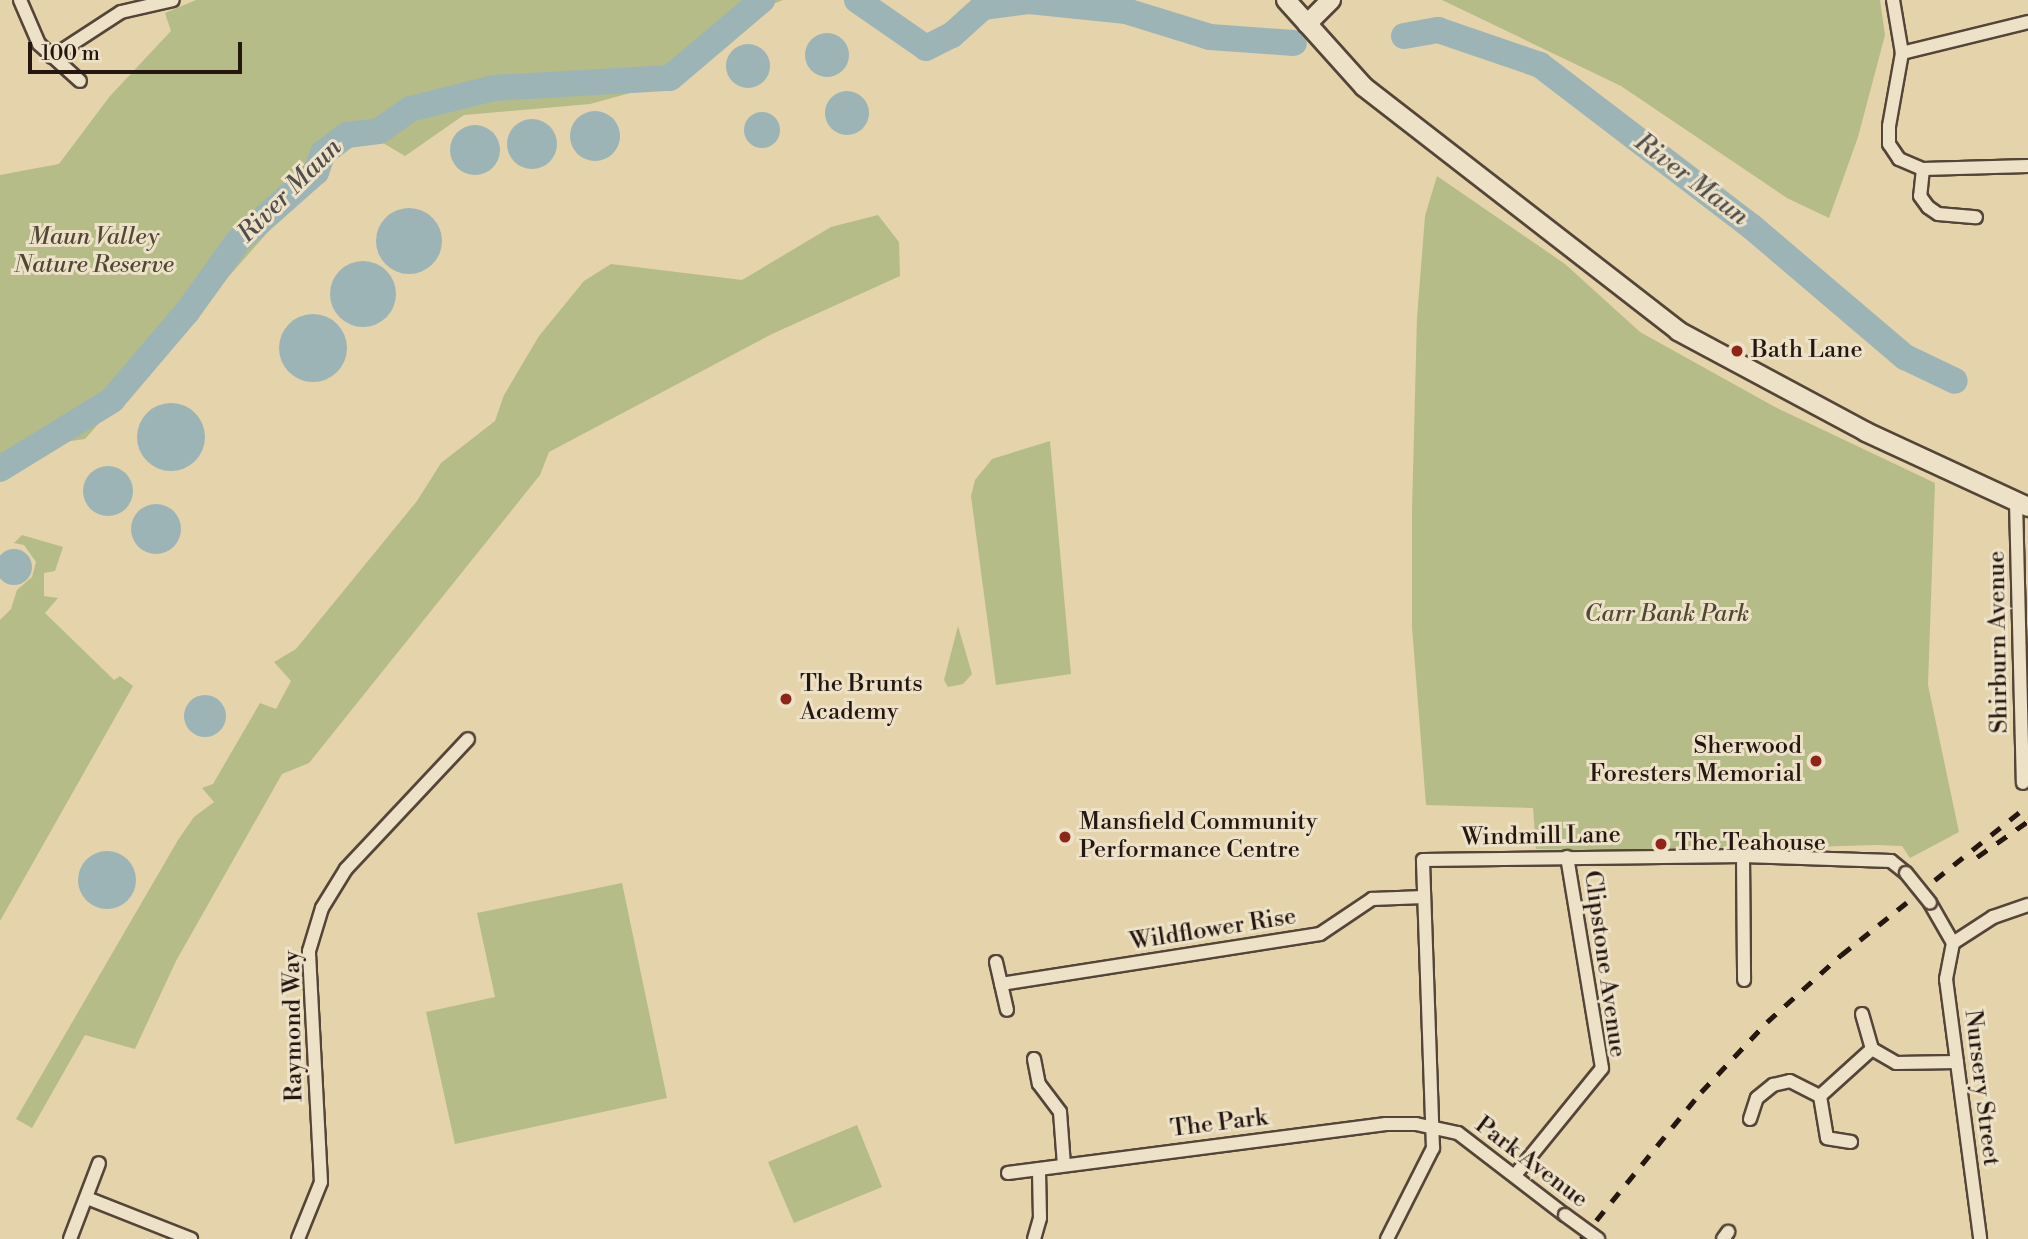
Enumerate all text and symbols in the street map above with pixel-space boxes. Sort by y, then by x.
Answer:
scale bar [32,28,245,72]
text: 100 m [41,41,100,67]
water label: River Maun [1628,127,1754,233]
water label: River Maun [231,132,349,250]
park label: Maun Valley Nature Reserve [14,224,174,280]
place label: Bath Lane [1751,337,1863,365]
marker: Bath Lane [1729,343,1745,359]
street label: Shirburn Avenue [1983,550,2015,734]
park label: Carr Bank Park [1585,601,1749,629]
place label: The Brunts Academy [800,671,923,727]
marker: The Brunts Academy [778,691,794,707]
place label: Sherwood Foresters Memorial [1589,733,1802,789]
marker: Sherwood Foresters Memorial [1808,753,1824,769]
place label: Mansfield Community Performance Centre [1079,809,1317,865]
street label: Windmill Lane [1461,821,1621,853]
marker: Mansfield Community Performance Centre [1057,829,1073,845]
place label: The Teahouse [1675,830,1826,858]
marker: The Teahouse [1653,836,1669,852]
street label: Clipstone Avenue [1577,869,1631,1059]
street label: Wildflower Rise [1128,903,1298,957]
street label: Raymond Way [278,950,310,1102]
street label: Nursery Street [1957,1008,2005,1168]
street label: The Park [1169,1104,1269,1144]
street label: Park Avenue [1469,1111,1593,1215]

